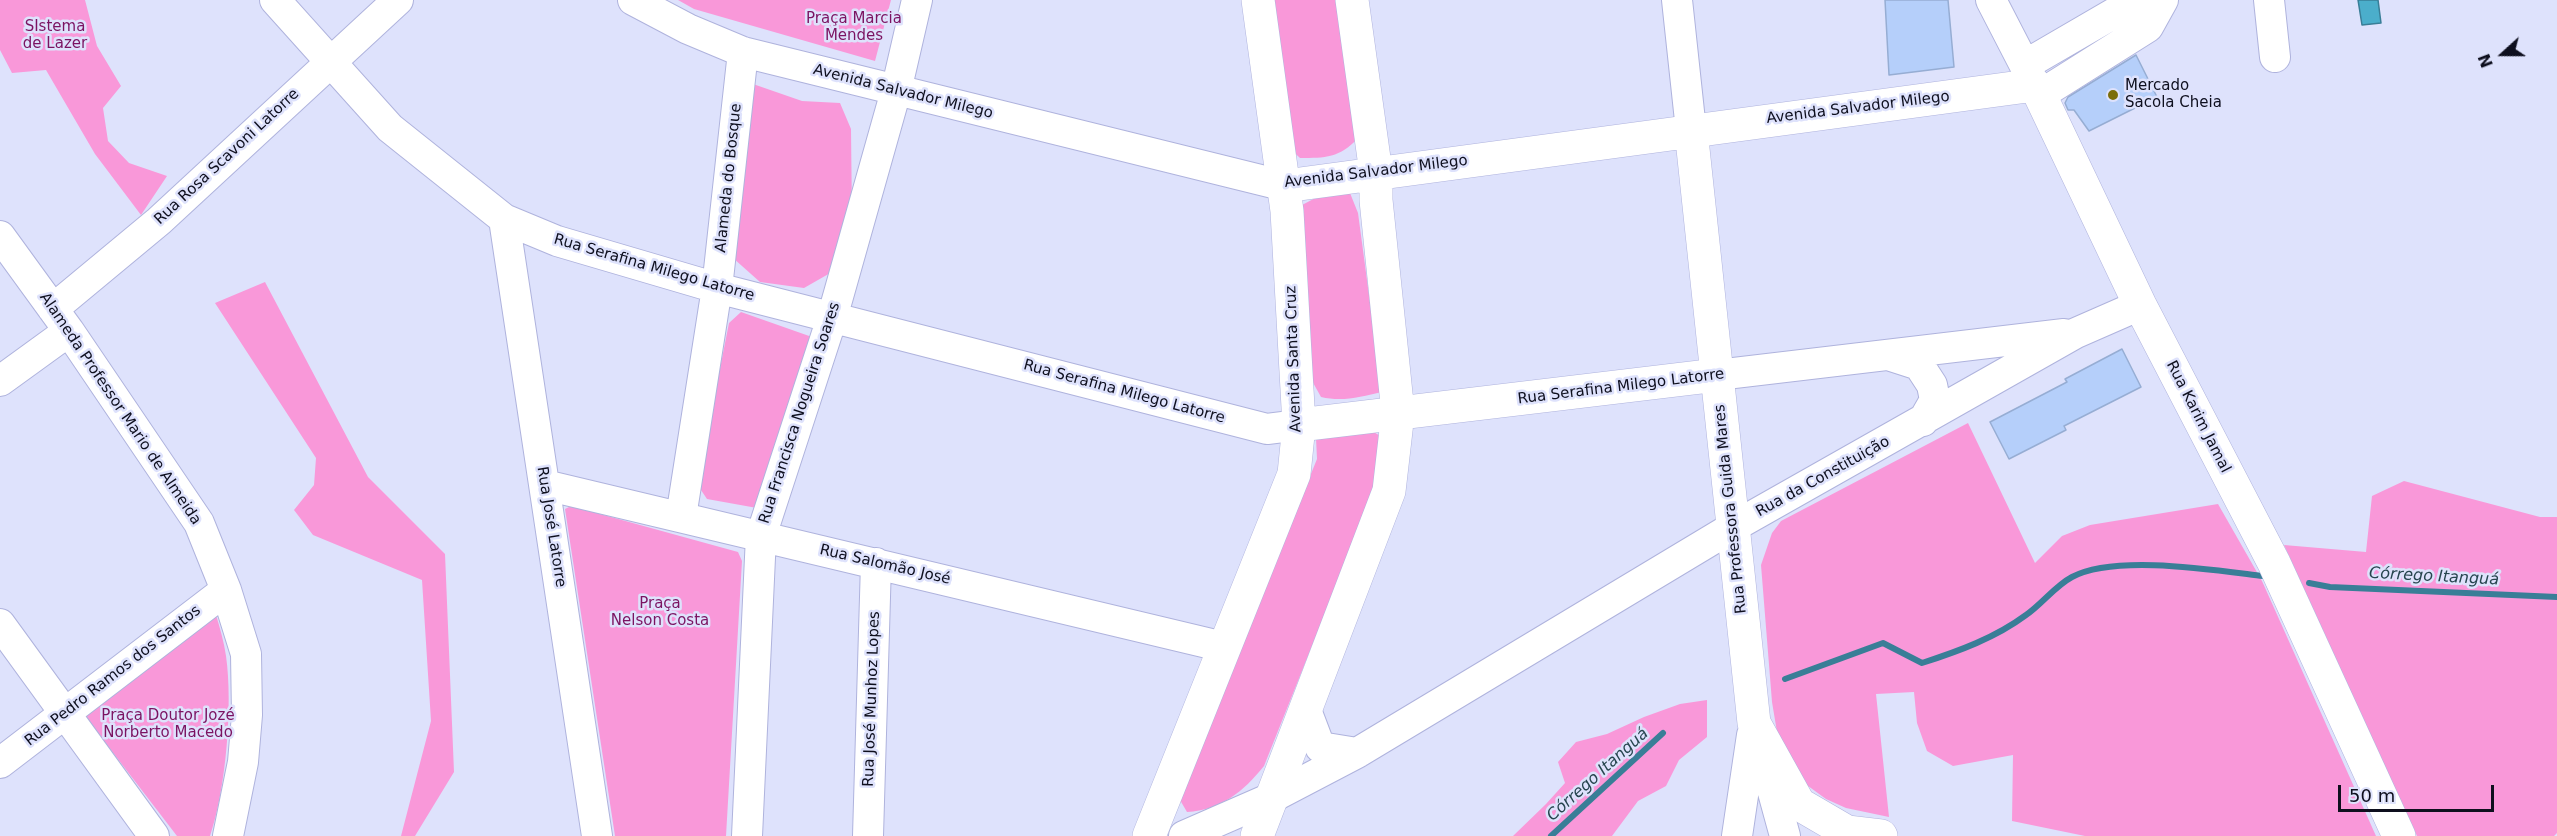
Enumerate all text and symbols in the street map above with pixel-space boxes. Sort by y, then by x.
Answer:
park label: Praça Marcia Mendes [806,10,902,45]
park label: SIstema de Lazer [23,18,87,53]
north arrow [2473,24,2533,84]
text: N [2474,51,2497,70]
street label: Avenida Salvador Milego [811,61,995,123]
place label: Mercado Sacola Cheia [2125,77,2222,112]
street label: Rua Rosa Scavoni Latorre [151,85,303,229]
street label: Avenida Salvador Milego [1765,88,1951,128]
marker: Mercado Sacola Cheia [2106,88,2120,102]
street label: Alameda do Bosque [712,102,746,254]
street label: Avenida Salvador Milego [1283,152,1469,192]
street label: Rua Serafina Milego Latorre [552,231,756,305]
street label: Avenida Santa Cruz [1282,285,1306,433]
street label: Alameda Professor Mario de Almeida [35,290,205,528]
street label: Rua Francisca Nogueira Soares [756,300,844,526]
street label: Rua Serafina Milego Latorre [1021,356,1227,428]
street label: Rua Karim Jamal [2162,358,2234,476]
street label: Rua Serafina Milego Latorre [1517,365,1725,409]
street label: Rua Professora Guida Mares [1711,404,1751,614]
street label: Rua da Constituição [1753,433,1893,521]
street label: Rua José Latorre [533,465,569,589]
street label: Rua Salomão José [818,541,952,589]
water label: Córrego Itanguá [2369,564,2499,590]
park label: Praça Nelson Costa [611,595,709,630]
street label: Rua Pedro Ramos dos Santos [21,602,205,750]
street label: Rua José Munhoz Lopes [860,611,884,787]
park label: Praça Doutor Jozé Norberto Macedo [101,707,235,742]
water label: Córrego Itanguá [1543,724,1653,826]
scale bar [2341,773,2497,811]
text: 50 m [2349,785,2395,806]

